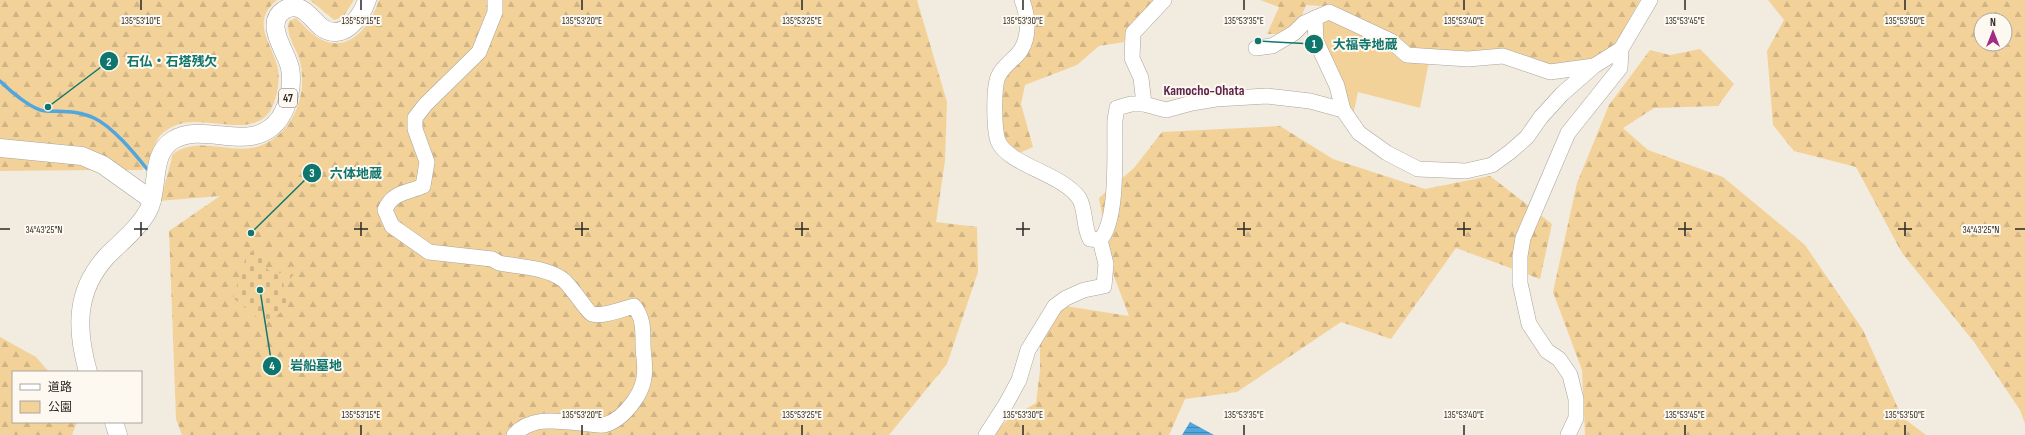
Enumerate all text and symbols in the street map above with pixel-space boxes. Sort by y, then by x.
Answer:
north arrow [1973,12,2013,52]
text: 135°53'10"E [121,15,161,27]
text: 135°53'15"E [342,15,380,27]
text: 135°53'20"E [562,15,602,27]
text: 135°53'25"E [782,15,822,27]
text: 135°53'30"E [1003,15,1043,27]
text: 135°53'35"E [1224,15,1264,27]
text: 135°53'40"E [1444,15,1484,27]
text: 135°53'45"E [1665,15,1705,27]
text: 135°53'50"E [1885,15,1925,27]
text: N [1990,16,1996,29]
callout: 大福寺地蔵 [1304,32,1405,57]
text: 1 [1312,37,1317,52]
text: 大福寺地蔵 [1332,37,1398,53]
callout: 石仏・石塔残欠 [99,49,226,74]
text: 石仏・石塔残欠 [126,54,218,70]
text: 2 [106,55,112,70]
district label: Kamocho-Ohata [1163,82,1245,99]
road number: 47 [279,89,297,107]
callout: 六体地蔵 [302,161,390,186]
text: 3 [309,166,315,181]
text: 六体地蔵 [330,166,382,182]
text: 34°43'25"N [26,224,62,236]
text: 34°43'25"N [1963,224,1999,236]
callout: 岩船墓地 [262,353,350,378]
text: 岩船墓地 [290,358,342,374]
text: 4 [269,359,275,374]
legend [12,371,142,423]
text: 道路 [48,380,72,395]
text: 公園 [48,400,72,415]
text: 135°53'15"E [342,409,380,421]
text: 135°53'20"E [562,409,602,421]
text: 135°53'25"E [782,409,822,421]
text: 135°53'30"E [1003,409,1043,421]
text: 135°53'35"E [1224,409,1264,421]
text: 135°53'40"E [1444,409,1484,421]
text: 135°53'45"E [1665,409,1705,421]
text: 135°53'50"E [1885,409,1925,421]

